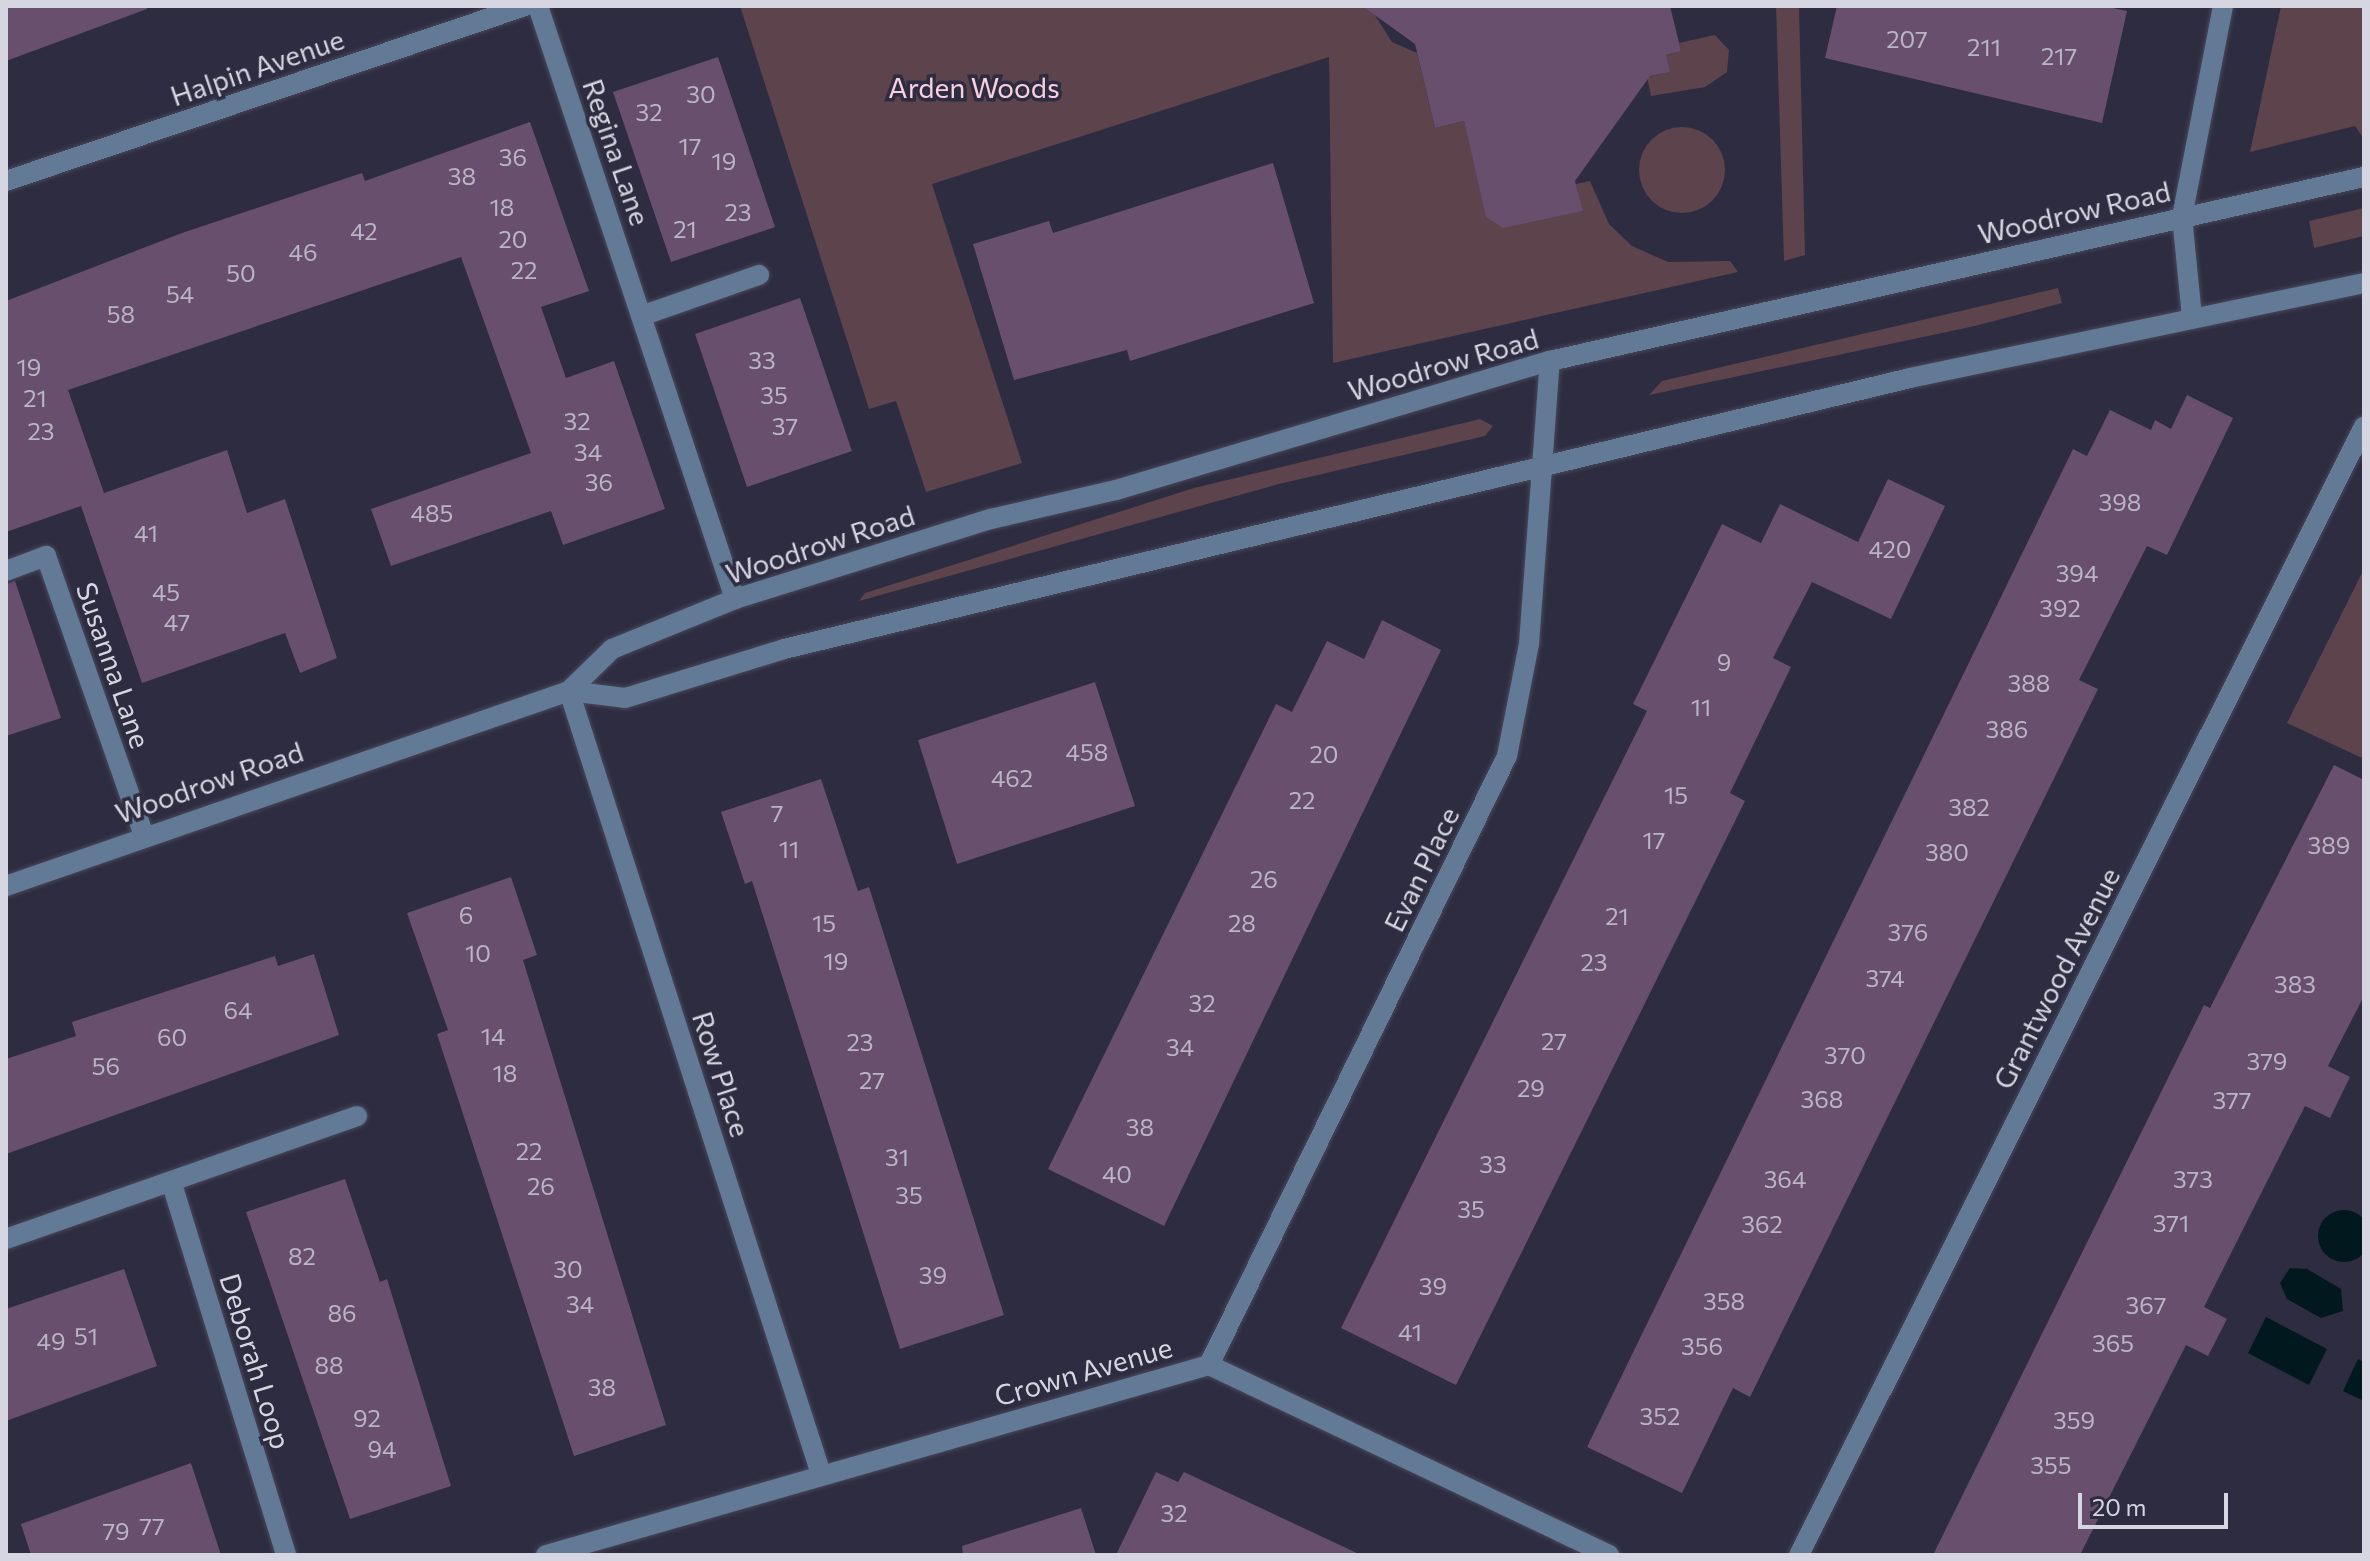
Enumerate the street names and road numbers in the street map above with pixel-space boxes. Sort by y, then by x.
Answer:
street label: Halpin Avenue [166,22,348,112]
street label: Regina Lane [576,74,658,230]
street label: Woodrow Road [1975,174,2173,250]
street label: Woodrow Road [1344,321,1542,407]
street label: Woodrow Road [721,498,919,590]
street label: Susanna Lane [70,578,158,752]
street label: Woodrow Road [111,734,307,830]
street label: Evan Place [1376,801,1466,937]
street label: Grantwood Avenue [1986,862,2126,1094]
street label: Row Place [686,1007,758,1141]
street label: Deborah Loop [213,1269,299,1453]
street label: Crown Avenue [990,1330,1176,1412]

